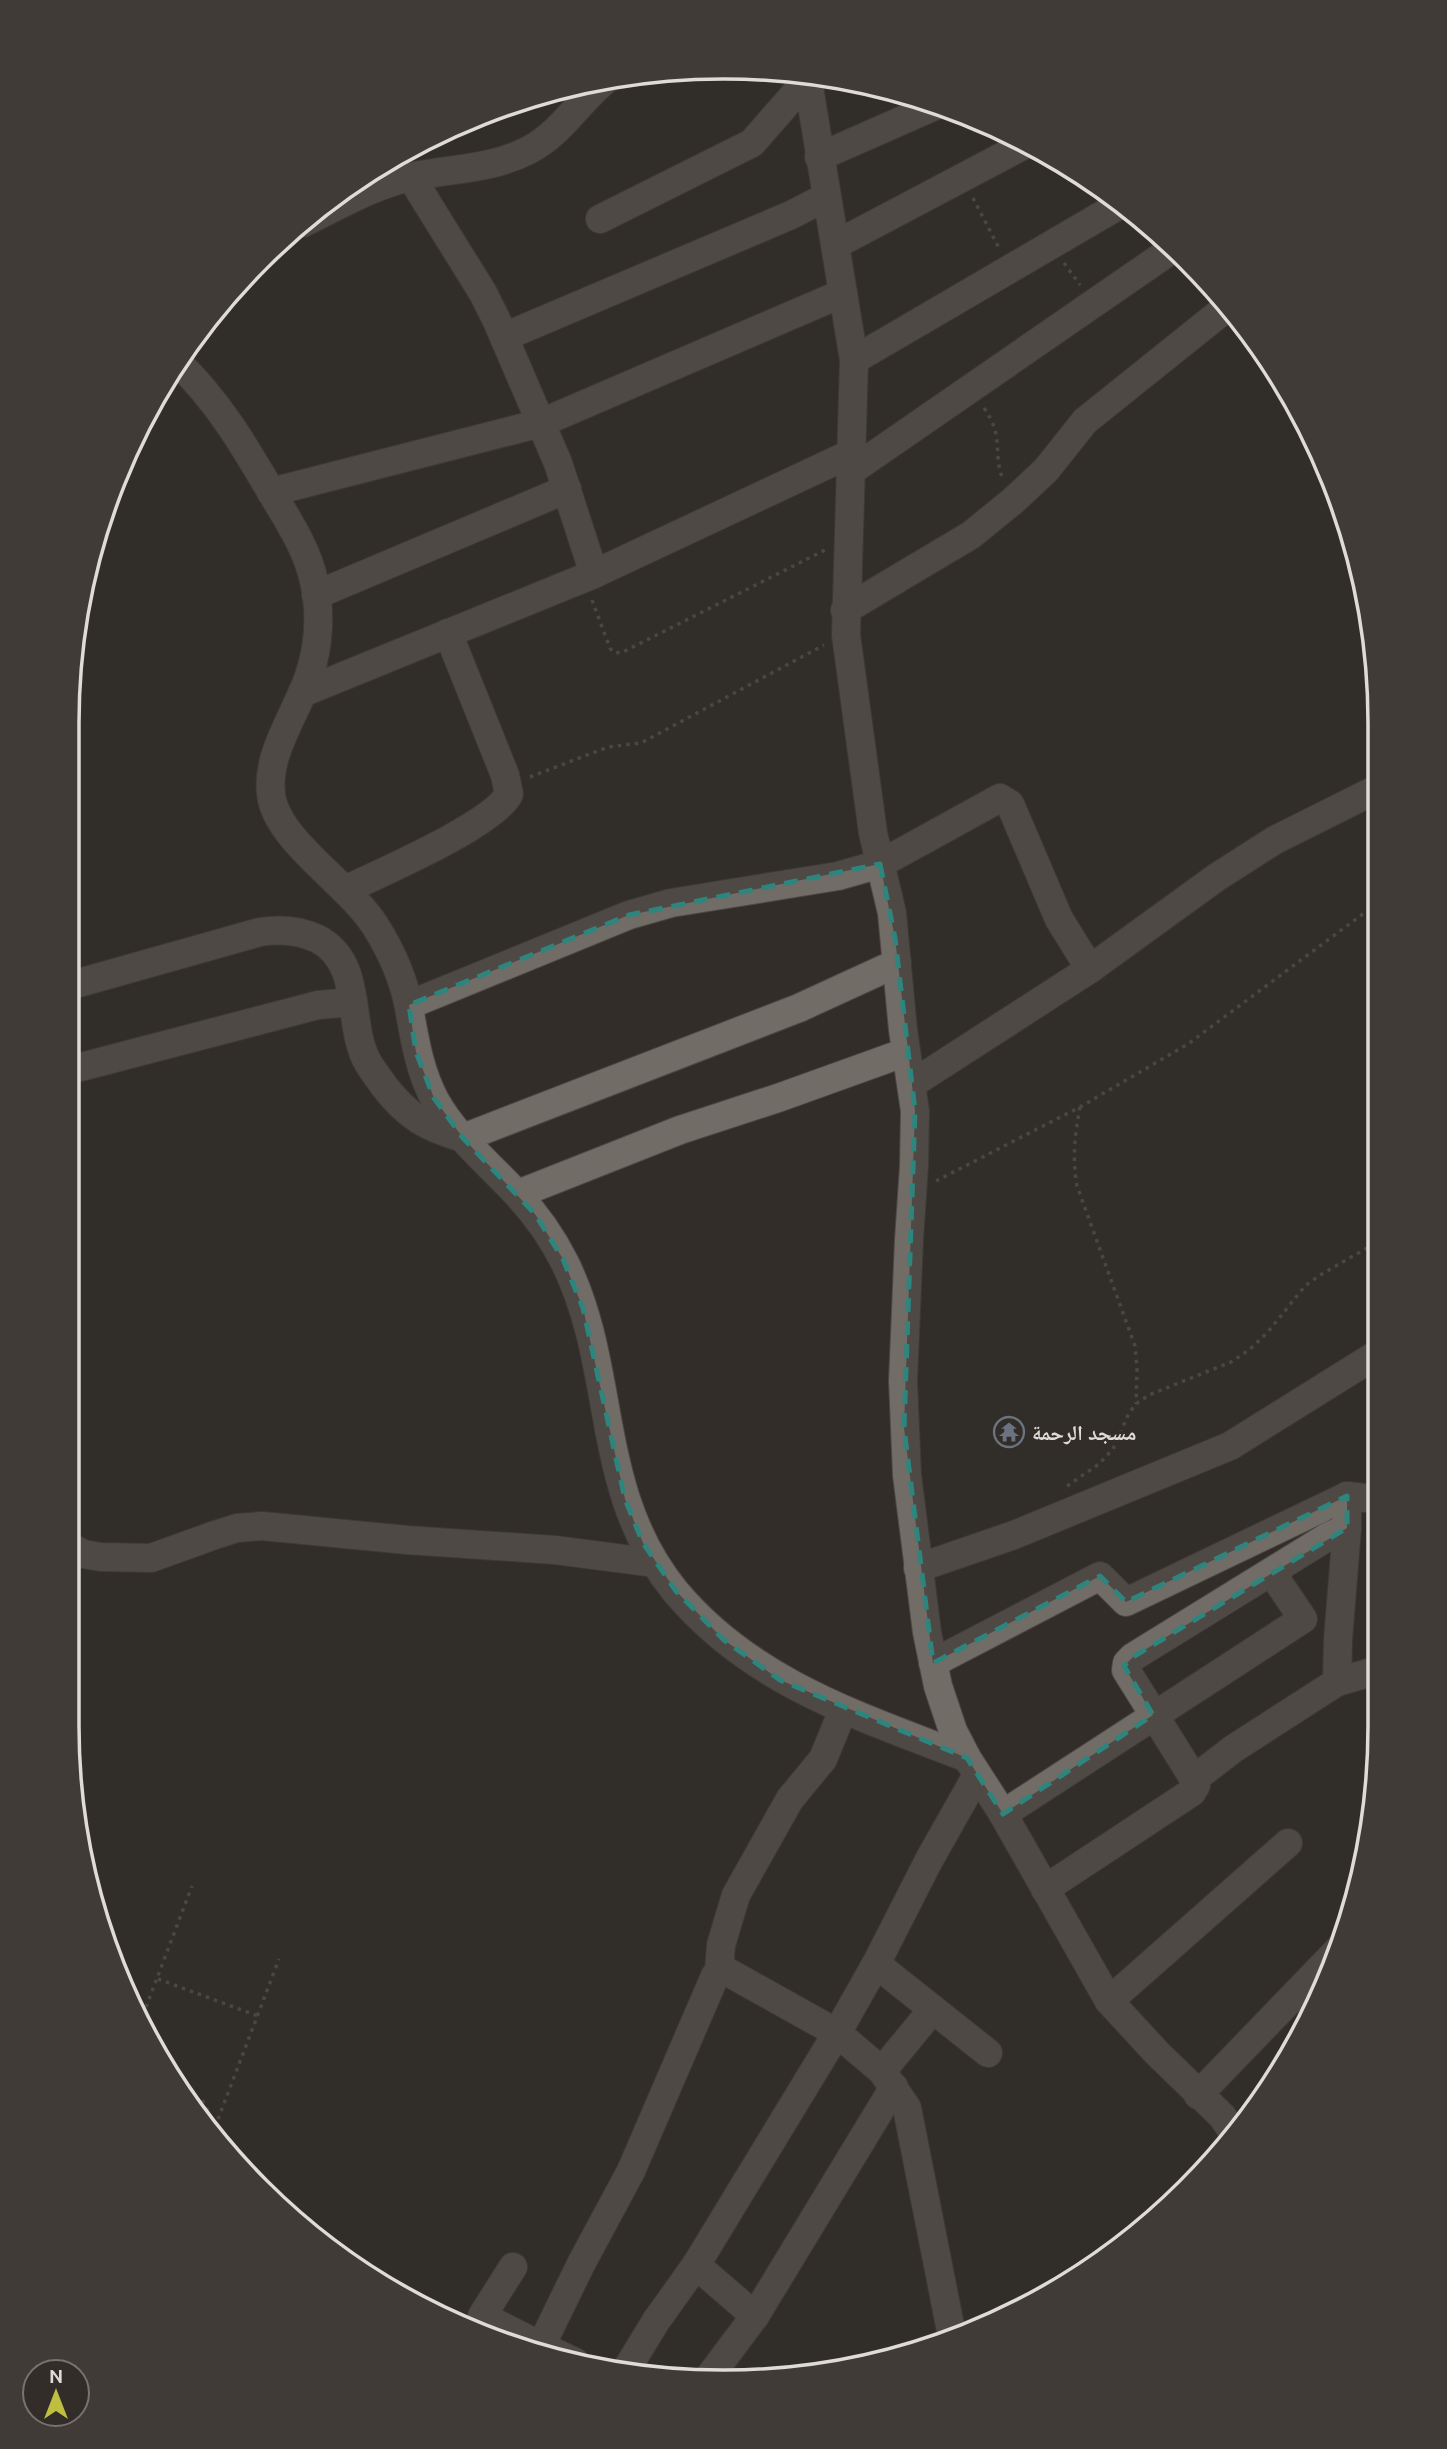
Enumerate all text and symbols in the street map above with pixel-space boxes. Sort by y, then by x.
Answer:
temple icon: مسجد الرحمة [992,1415,1026,1449]
place label: مسجد الرحمة [1032,1420,1136,1445]
north arrow [21,2358,91,2428]
text: N [49,2365,63,2387]

